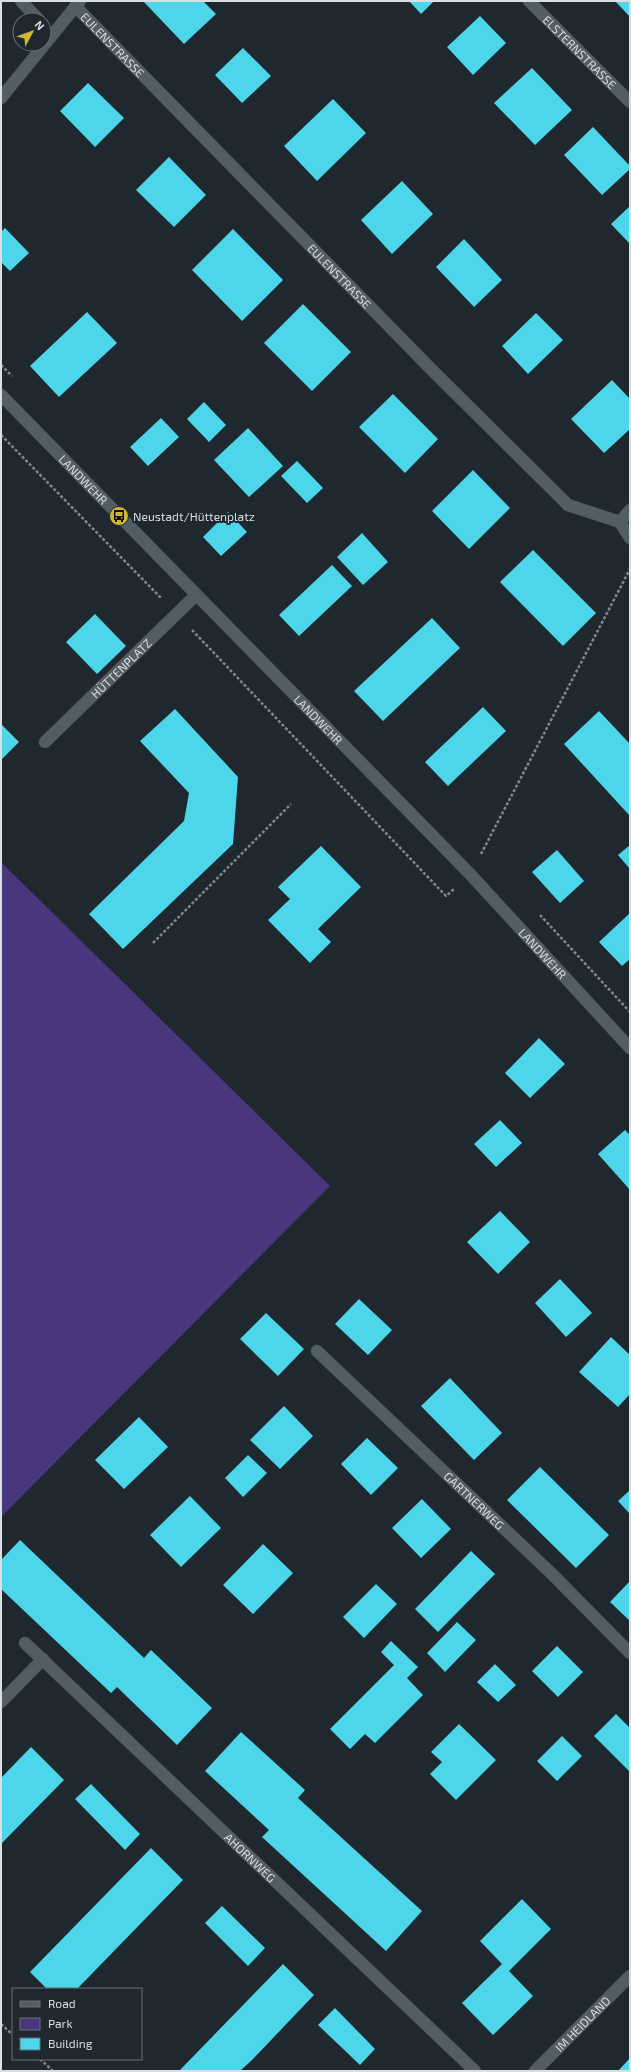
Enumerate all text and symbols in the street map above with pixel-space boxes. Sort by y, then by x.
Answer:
street label: EULENSTRASSE [78,9,148,80]
north arrow [12,12,52,52]
street label: ELSTERNSTRASSE [540,12,620,92]
text: N [32,18,47,32]
street label: EULENSTRASSE [305,241,375,311]
street label: LANDWEHR [56,452,111,507]
bus stop icon: Neustadt/Hüttenplatz [108,505,130,527]
place label: Neustadt/Hüttenplatz [133,509,255,523]
street label: HÜTTENPLATZ [88,635,154,701]
street label: LANDWEHR [291,692,346,747]
street label: LANDWEHR [516,925,570,981]
street label: GÄRTNERWEG [441,1469,507,1532]
street label: AHORNWEG [222,1830,279,1885]
legend [12,1988,142,2060]
street label: IM HEIDLAND [552,1993,613,2054]
text: Road [48,1996,76,2010]
text: Park [48,2016,73,2030]
text: Building [48,2036,93,2050]

